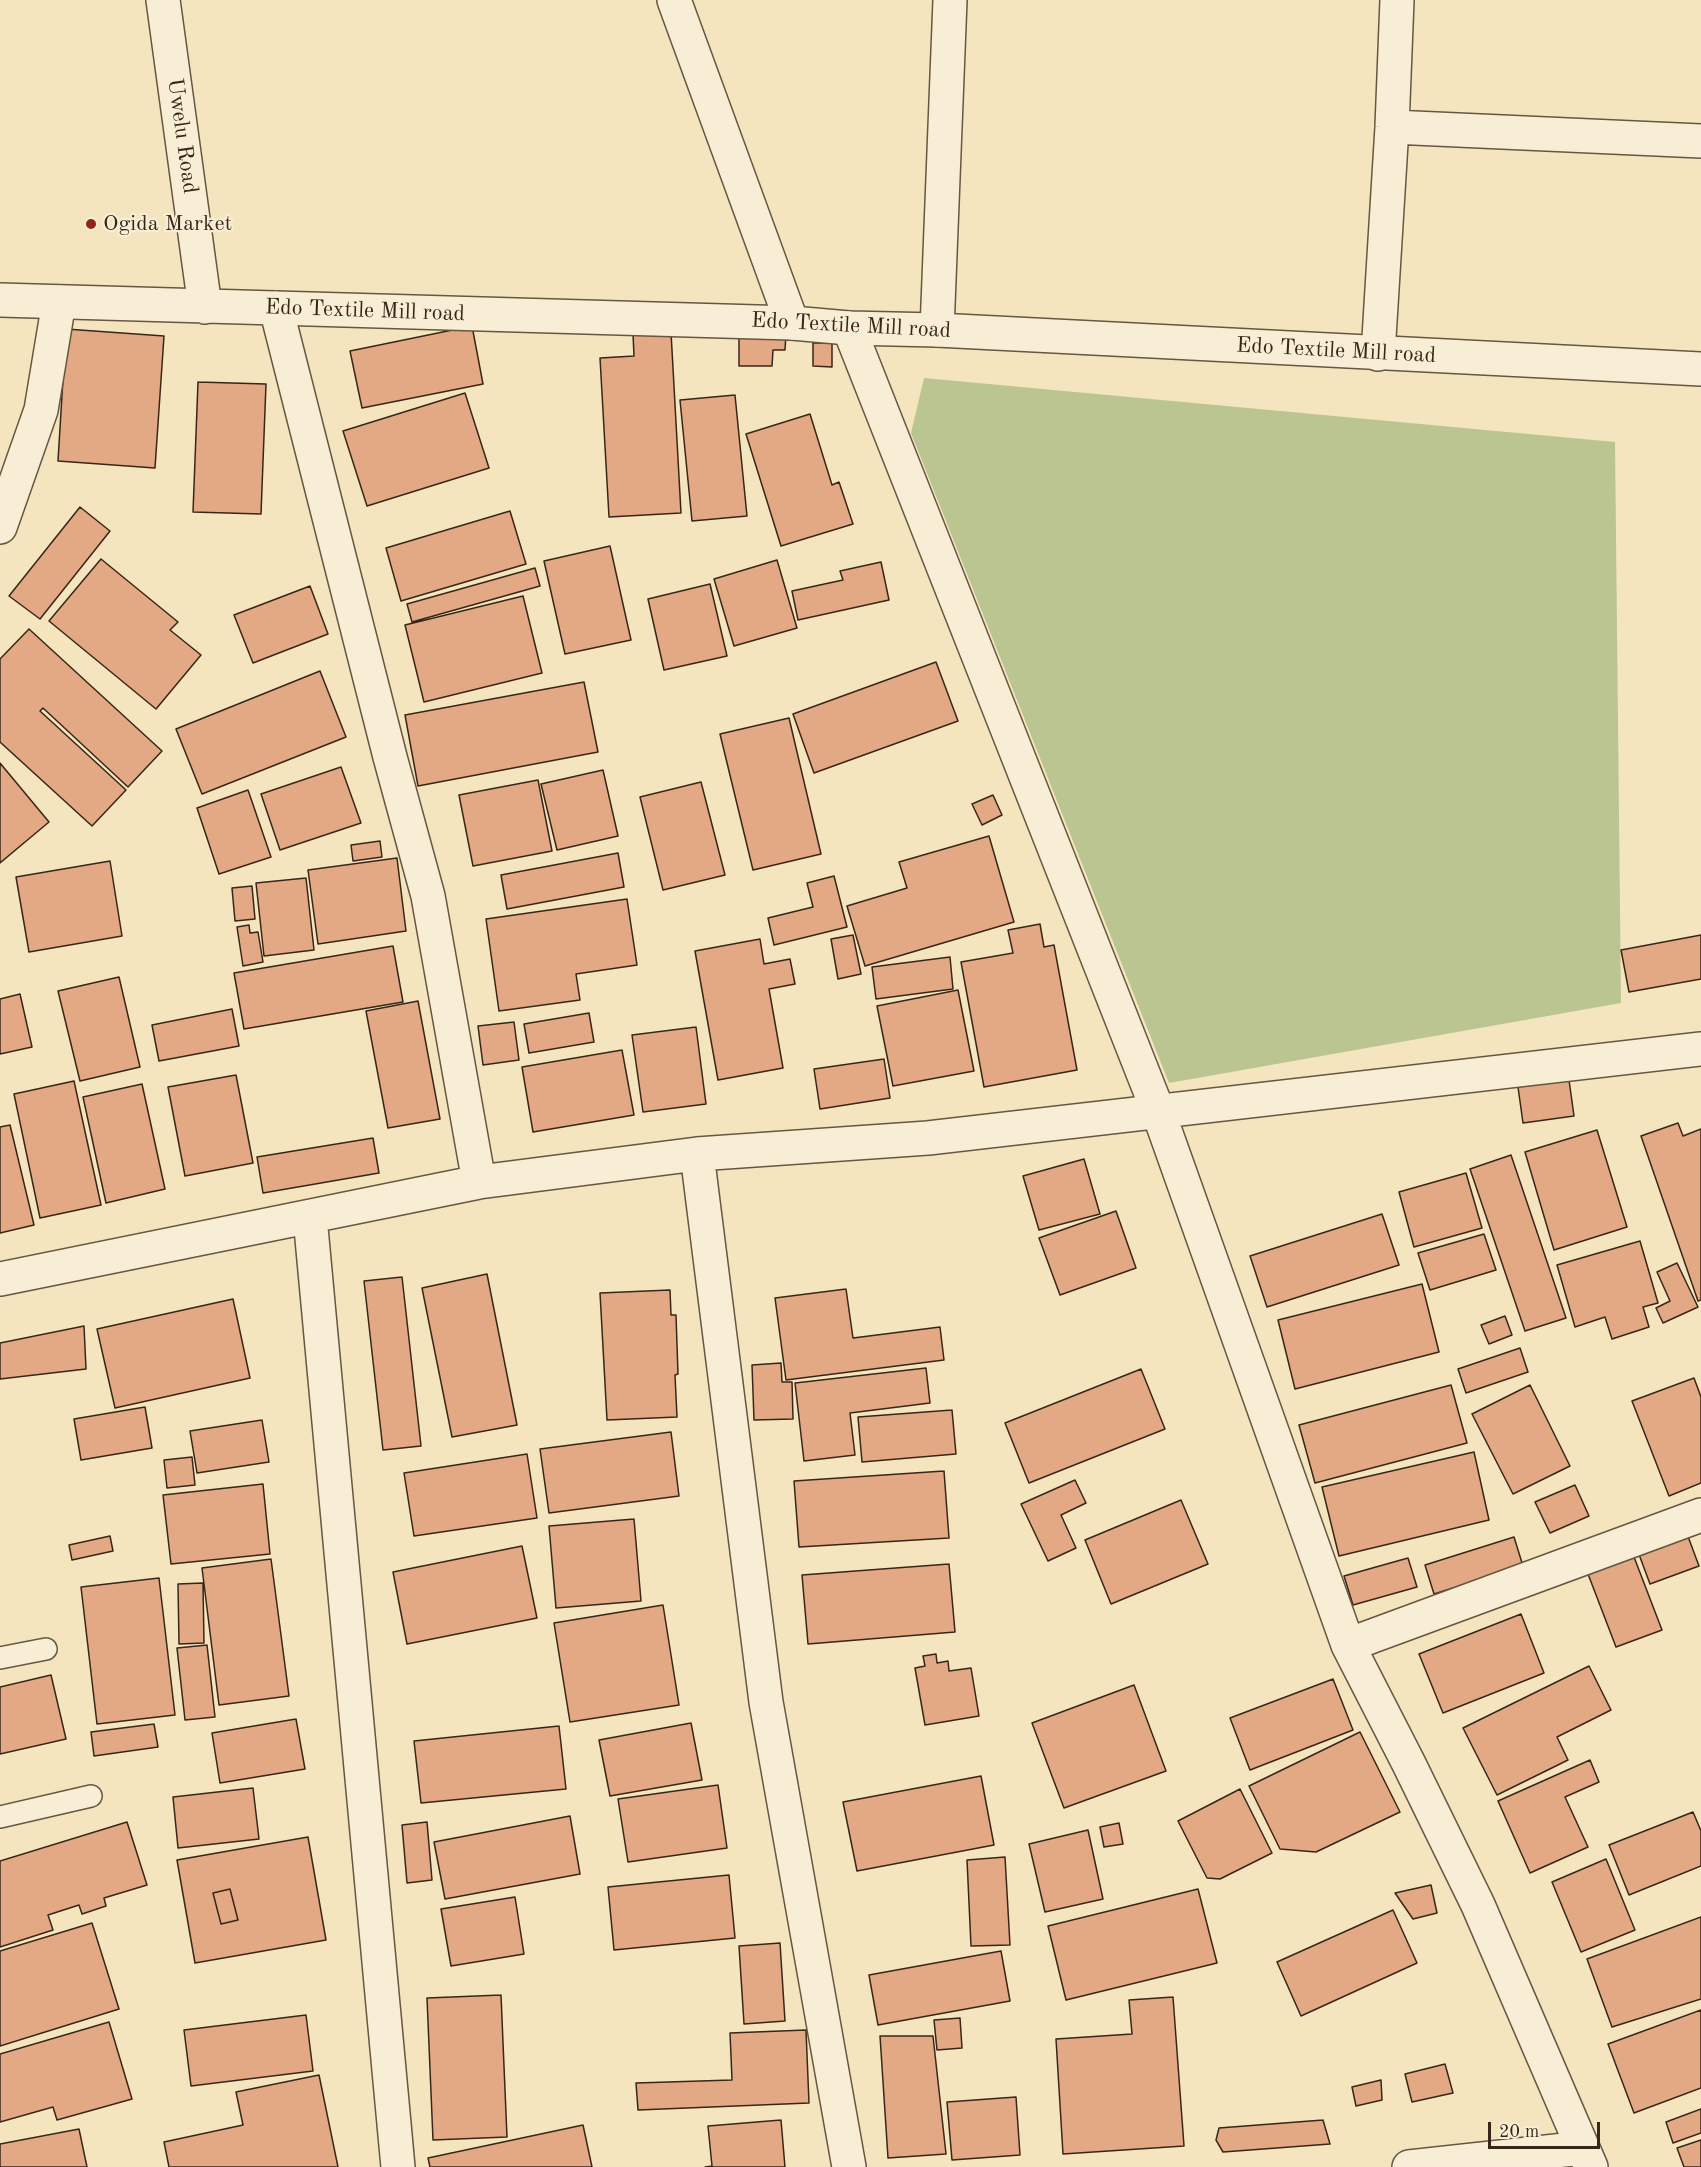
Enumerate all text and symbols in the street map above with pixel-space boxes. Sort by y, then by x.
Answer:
street label: Uwelu Road [161,77,203,195]
place label: Ogida Market [103,211,232,237]
marker: Ogida Market [84,217,98,231]
street label: Edo Textile Mill road [265,294,465,328]
street label: Edo Textile Mill road [750,308,952,344]
street label: Edo Textile Mill road [1235,333,1437,369]
scale bar [1491,2110,1604,2148]
text: 20 m [1499,2123,1539,2141]

